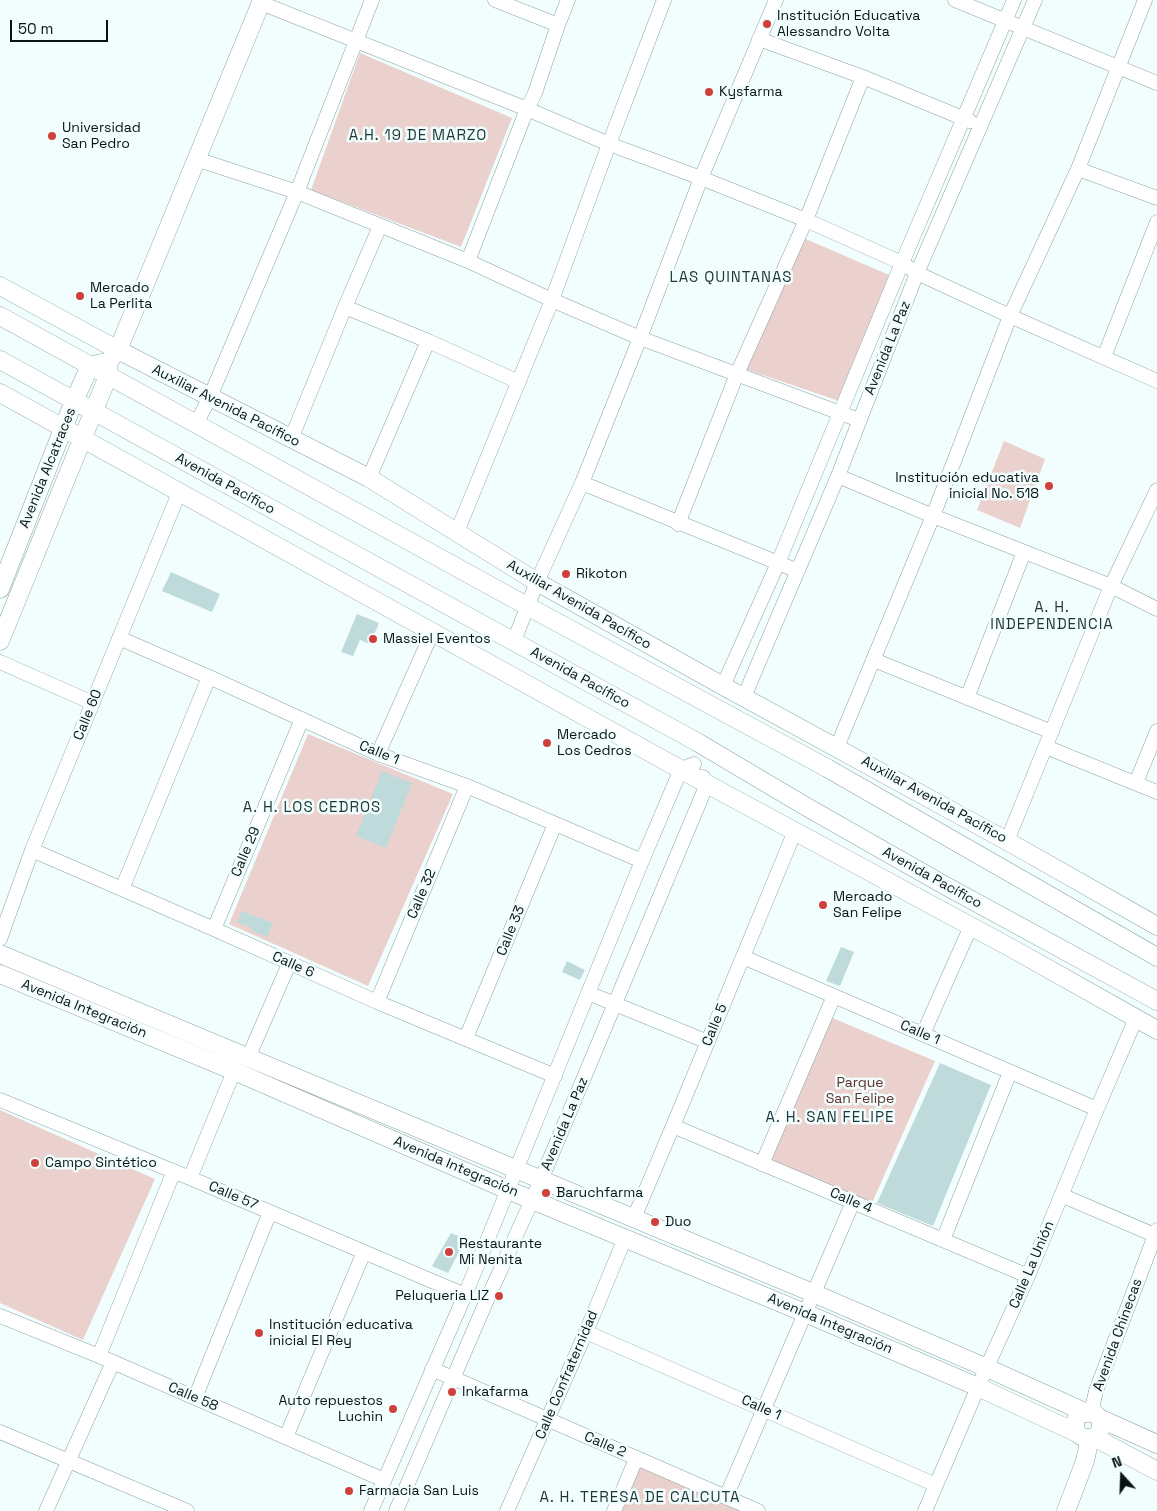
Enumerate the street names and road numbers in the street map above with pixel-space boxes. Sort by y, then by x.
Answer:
street label: Avenida La Paz [862,299,914,397]
street label: Auxiliar Avenida Pacífico [149,361,303,451]
street label: Avenida Alcatraces [16,405,80,531]
street label: Avenida Pacífico [172,450,278,518]
street label: Auxiliar Avenida Pacífico [504,557,654,653]
street label: Avenida Pacífico [527,644,633,712]
street label: Calle 60 [70,687,106,743]
street label: Calle 1 [357,737,401,769]
street label: Auxiliar Avenida Pacífico [858,753,1010,847]
street label: Calle 29 [228,824,264,880]
street label: Avenida Pacífico [879,844,985,912]
street label: Calle 32 [404,866,440,922]
street label: Calle 33 [493,903,529,959]
street label: Calle 6 [269,948,317,982]
street label: Avenida Integración [19,976,149,1042]
street label: Calle 5 [699,1001,731,1049]
street label: Calle 1 [898,1017,942,1049]
street label: Avenida La Paz [538,1075,592,1173]
street label: Avenida Integración [391,1133,521,1201]
street label: Calle 57 [206,1178,260,1214]
street label: Calle 4 [827,1185,875,1217]
street label: Calle La Unión [1006,1219,1058,1311]
street label: Avenida Chinecas [1090,1276,1146,1394]
street label: Avenida Integración [765,1290,895,1358]
street label: Calle Confraternidad [532,1308,602,1442]
street label: Calle 58 [165,1379,221,1415]
street label: Calle 1 [739,1392,783,1424]
street label: Calle 2 [581,1429,629,1461]

